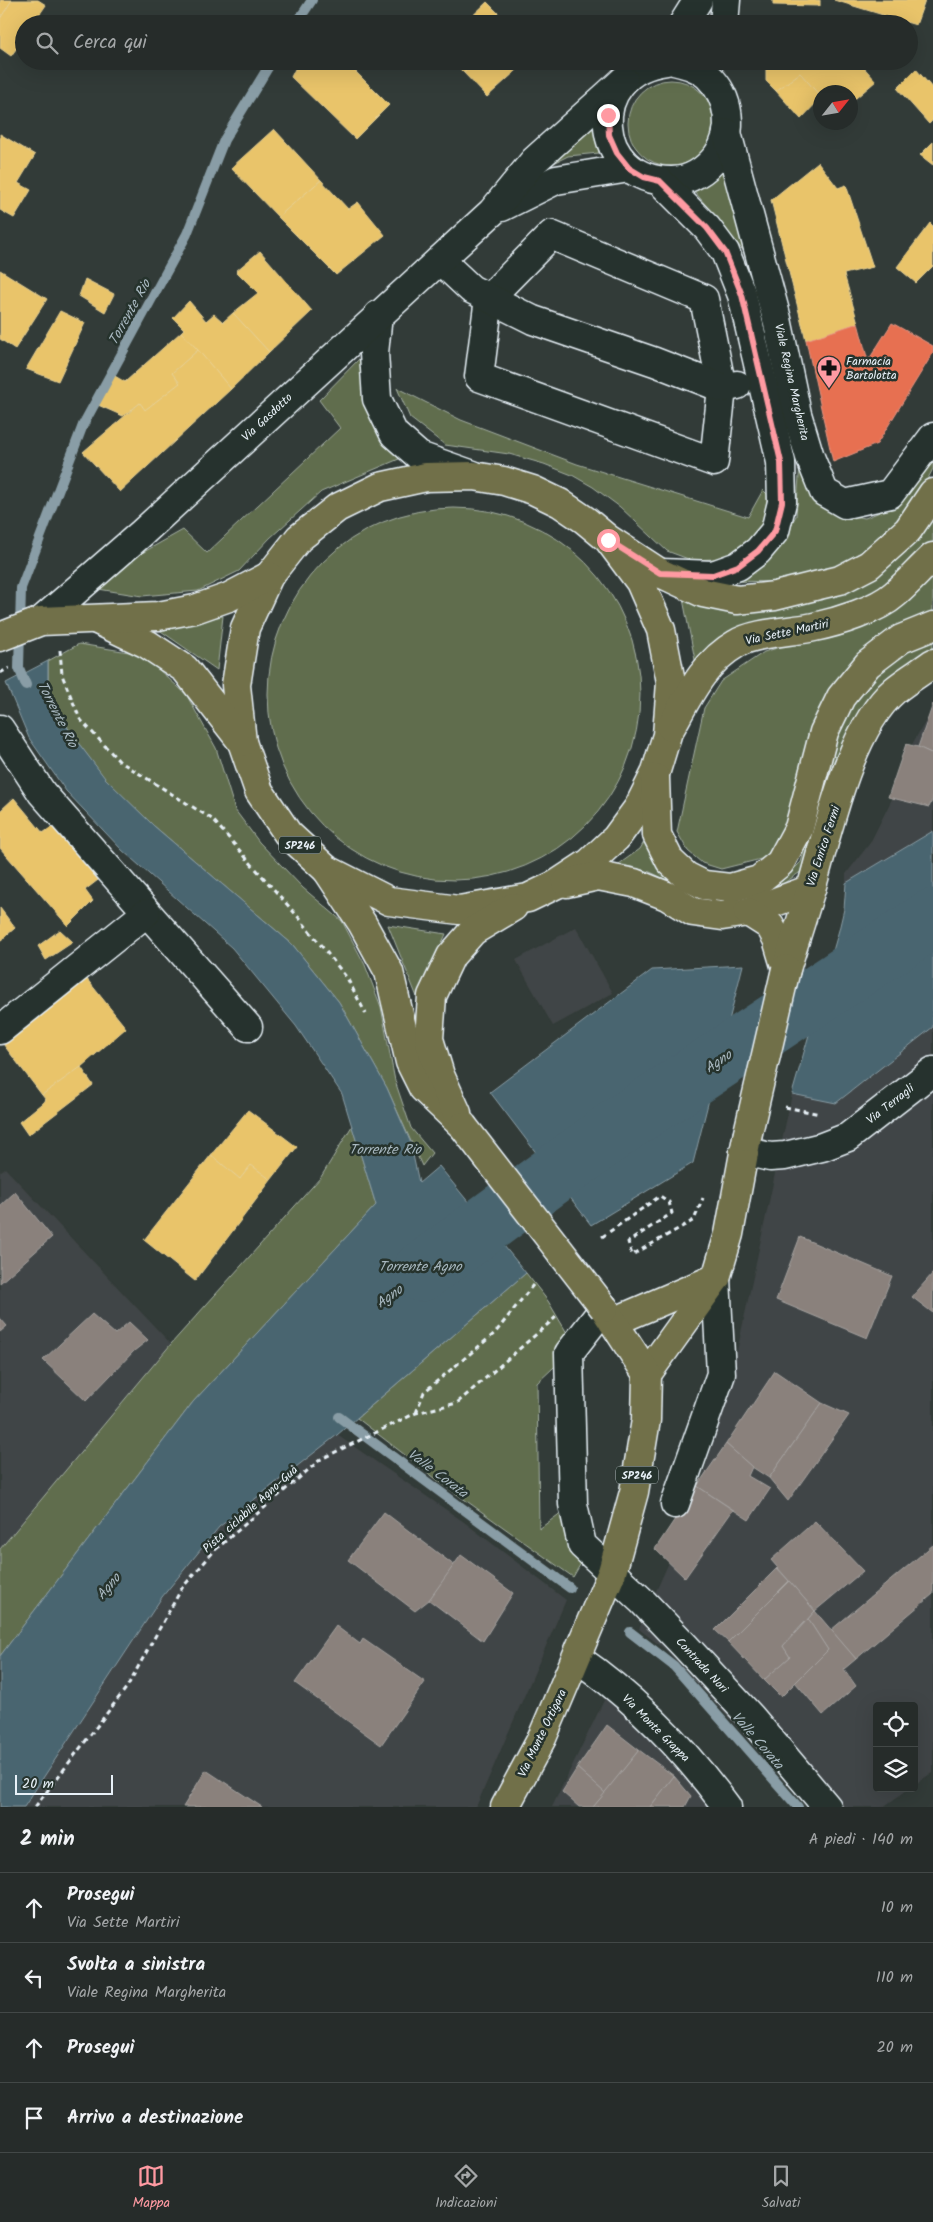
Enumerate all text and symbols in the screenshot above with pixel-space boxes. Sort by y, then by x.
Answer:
search box [15,15,918,70]
text: Cerca qui [73,28,147,58]
icon: search [33,29,61,57]
north arrow [813,85,858,130]
route end [597,104,620,127]
water label: Torrente Rio [103,274,158,349]
street label: Viale Regina Margherita [769,322,814,443]
place label: Farmacia Bartolotta [846,352,897,385]
pharmacy icon: Farmacia Bartolotta [816,355,842,389]
street label: Via Gasdotto [237,389,297,446]
route start [597,529,620,552]
street label: Via Sette Martiri [744,614,831,651]
water label: Torrente Rio [31,677,84,753]
street label: Via Enrico Fermi [802,802,846,889]
road number: SP246 [279,836,321,854]
water label: Agno [700,1044,738,1079]
street label: Via Terragli [862,1079,919,1129]
water label: Torrente Rio [349,1139,423,1161]
water label: Torrente Agno [378,1256,463,1278]
water label: Agno [371,1278,409,1314]
water label: Valle Corata [403,1444,473,1505]
street label: Pista ciclabile Agno-Guà [198,1461,303,1558]
road number: SP246 [616,1466,658,1484]
water label: Agno [91,1567,128,1605]
street label: Contrada Nori [671,1633,733,1698]
street label: Via Monte Ortigara [513,1686,572,1780]
street label: Via Monte Grappa [617,1690,694,1767]
map controls [873,1702,918,1792]
button: locate [873,1702,918,1747]
water label: Valle Corata [726,1707,790,1776]
button: layers [873,1747,918,1792]
scale bar [15,1772,112,1795]
text: 20 m [22,1773,54,1795]
text: 2 min [20,1823,75,1856]
text: A piedi · 140 m [809,1827,913,1852]
text: Prosegui [67,1880,134,1910]
icon: ahead [20,1894,48,1922]
text: 10 m [881,1895,913,1920]
text: Via Sette Martiri [67,1910,179,1935]
text: Svolta a sinistra [67,1950,205,1980]
icon: left [20,1964,48,1992]
text: 110 m [876,1965,913,1990]
text: Viale Regina Margherita [67,1980,226,2005]
text: Prosegui [67,2033,134,2063]
icon: ahead [20,2034,48,2062]
text: 20 m [877,2035,913,2060]
text: Arrivo a destinazione [67,2103,243,2133]
icon: arrive [20,2104,48,2132]
tab: Mappa [133,2162,170,2214]
tab: Indicazioni [435,2162,497,2214]
tab: Salvati [762,2162,800,2214]

